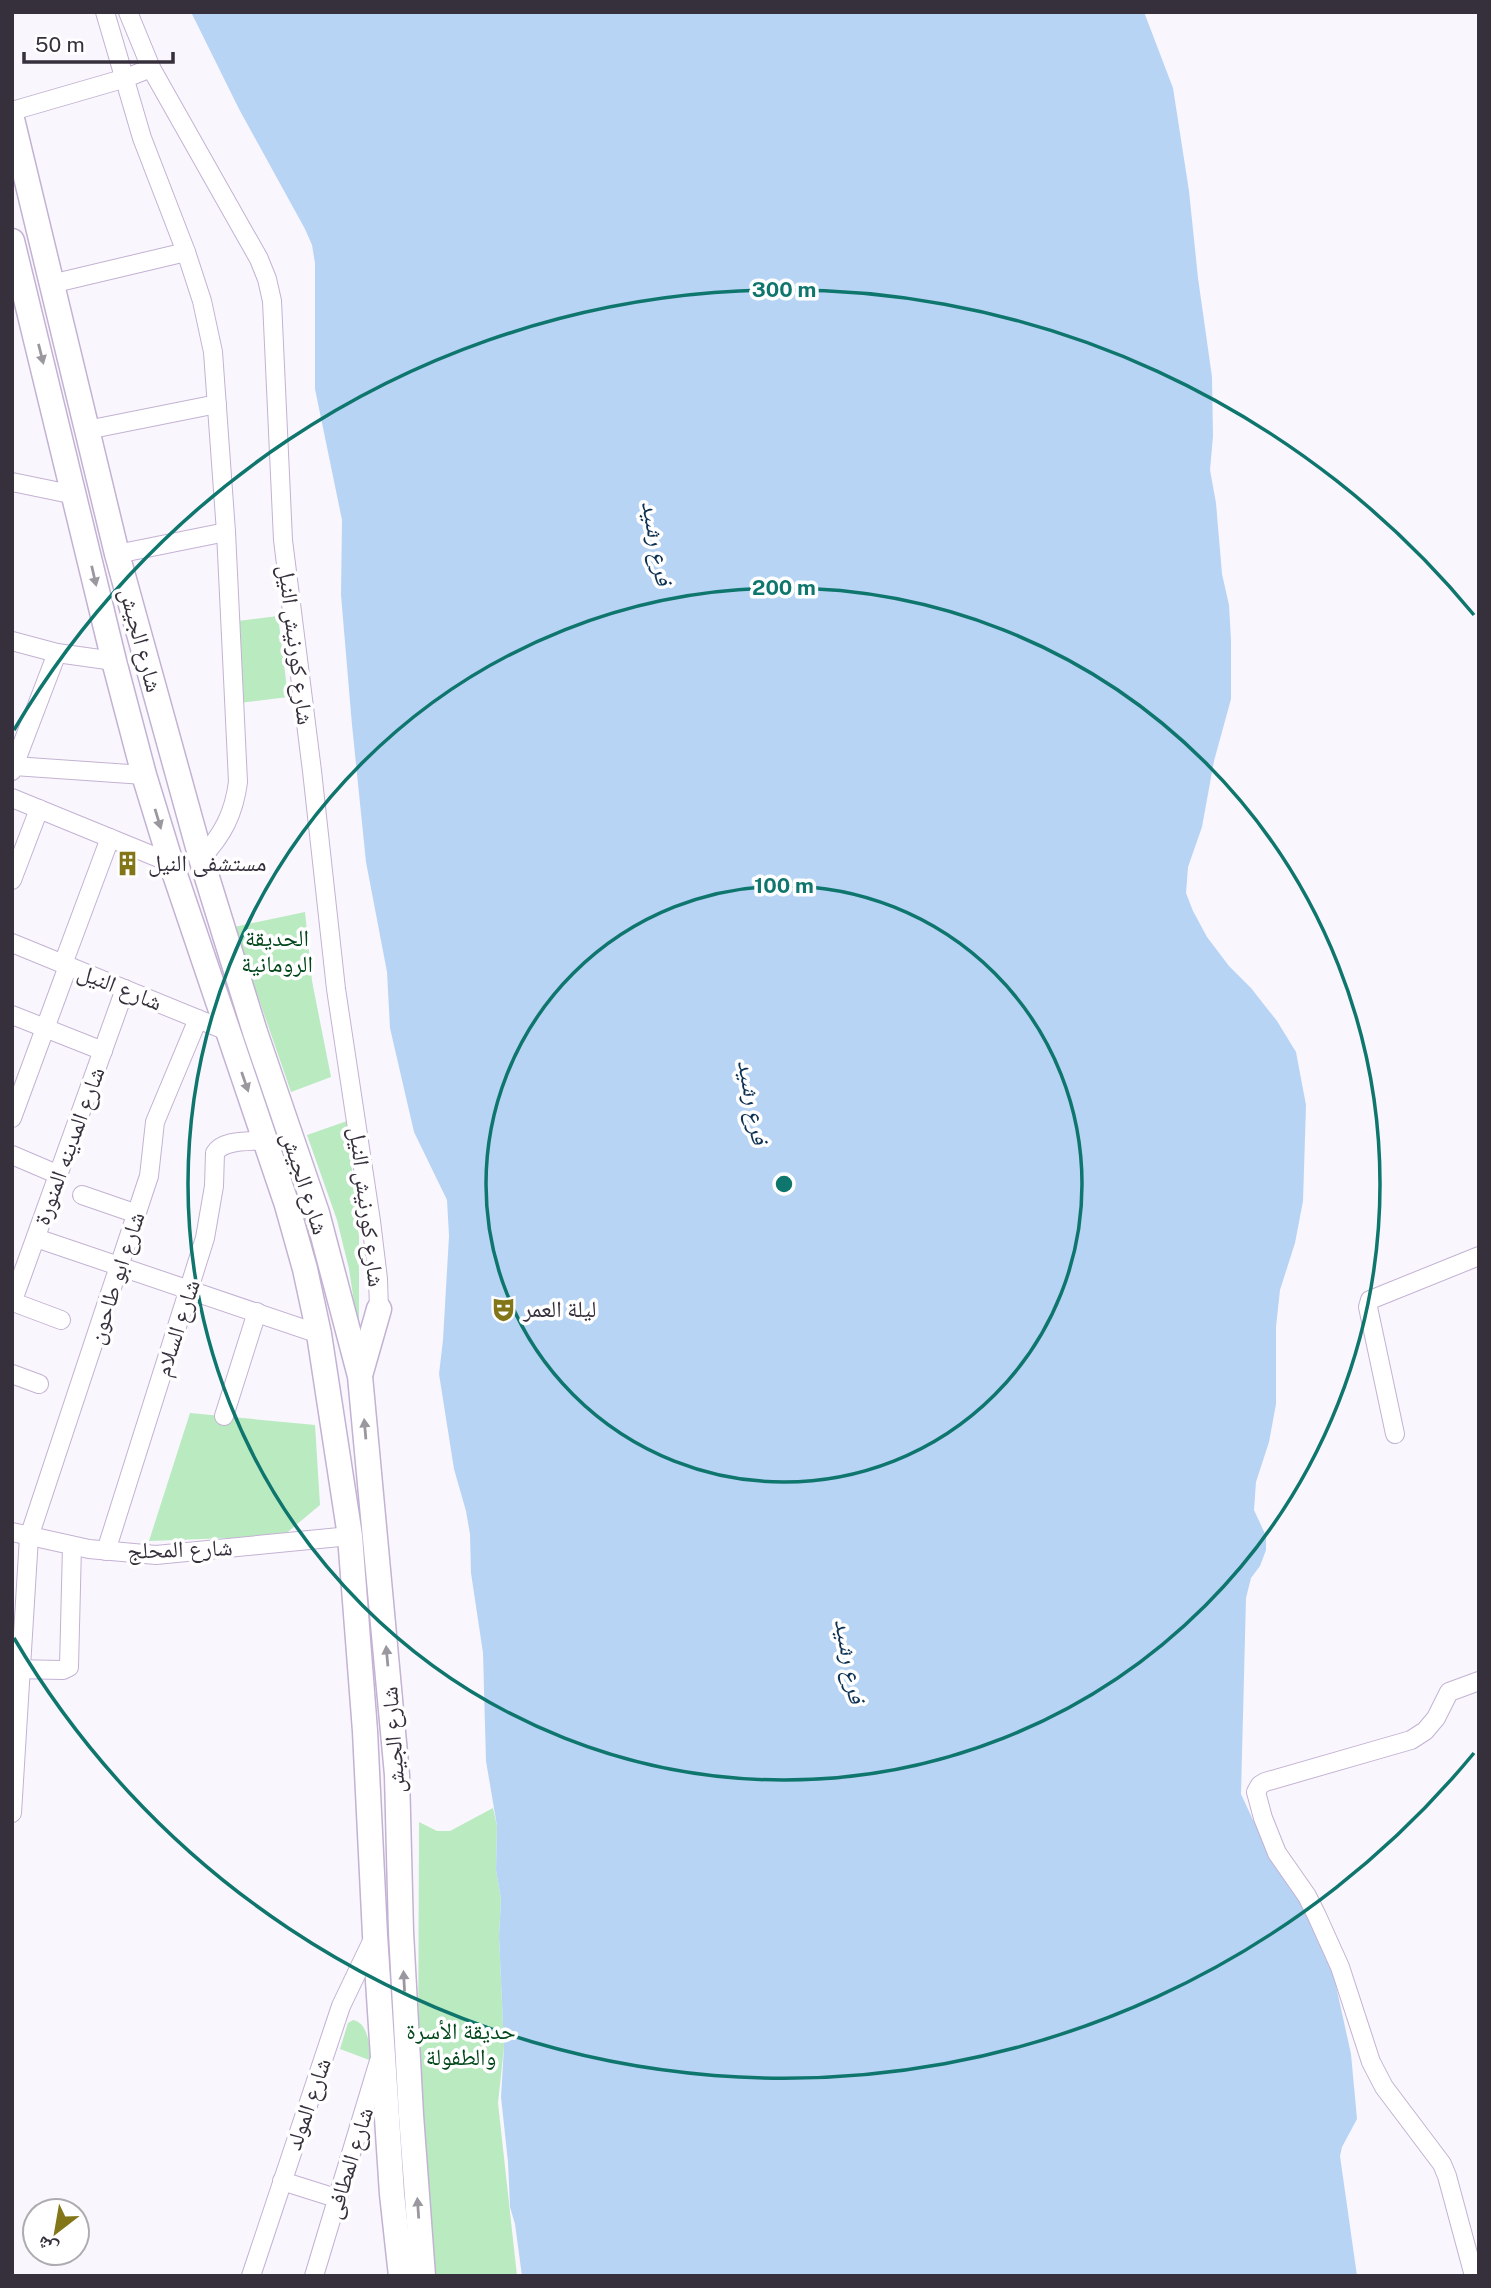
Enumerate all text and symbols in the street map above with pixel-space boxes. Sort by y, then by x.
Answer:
scale bar [24,21,173,65]
text: 50 m [35,32,85,57]
text: 300 m [752,277,816,302]
one-way arrow [36,343,47,365]
water label: فرع رشيد [635,498,679,589]
street label: شارع كورنيش النيل [271,563,320,727]
one-way arrow [89,565,100,587]
text: 200 m [752,575,816,600]
street label: شارع الجيش [113,585,168,695]
one-way arrow [153,809,163,830]
building icon: مستشفى النيل [114,849,142,877]
place label: مستشفى النيل [148,849,267,877]
text: 100 m [754,873,814,898]
park label: الحديقة الرومانية [241,924,313,977]
street label: شارع النيل [73,957,166,1017]
water label: فرع رشيد [731,1057,775,1148]
street label: شارع المدينه المنورة [27,1063,112,1229]
one-way arrow [240,1071,251,1092]
street label: شارع كورنيش النيل [342,1125,391,1289]
street label: شارع الجيش [274,1128,335,1238]
centre of rings [772,1172,796,1196]
street label: شارع ابو طاحون [81,1208,151,1348]
street label: شارع السلام [148,1276,208,1381]
theatre icon: ليلة العمر [489,1295,517,1323]
place label: ليلة العمر [522,1295,596,1322]
one-way arrow [359,1418,370,1440]
street label: شارع المحلج [127,1533,233,1566]
water label: فرع رشيد [828,1616,872,1707]
one-way arrow [381,1645,392,1667]
street label: شارع الجيش [375,1686,412,1794]
one-way arrow [398,1969,409,1991]
park label: حديقة الأسرة والطفولة [406,2017,516,2070]
street label: شارع المولد [279,2054,338,2154]
street label: شارع المطافى [319,2104,380,2222]
one-way arrow [412,2196,423,2218]
north arrow [21,2197,91,2267]
text: ش [33,2231,62,2261]

